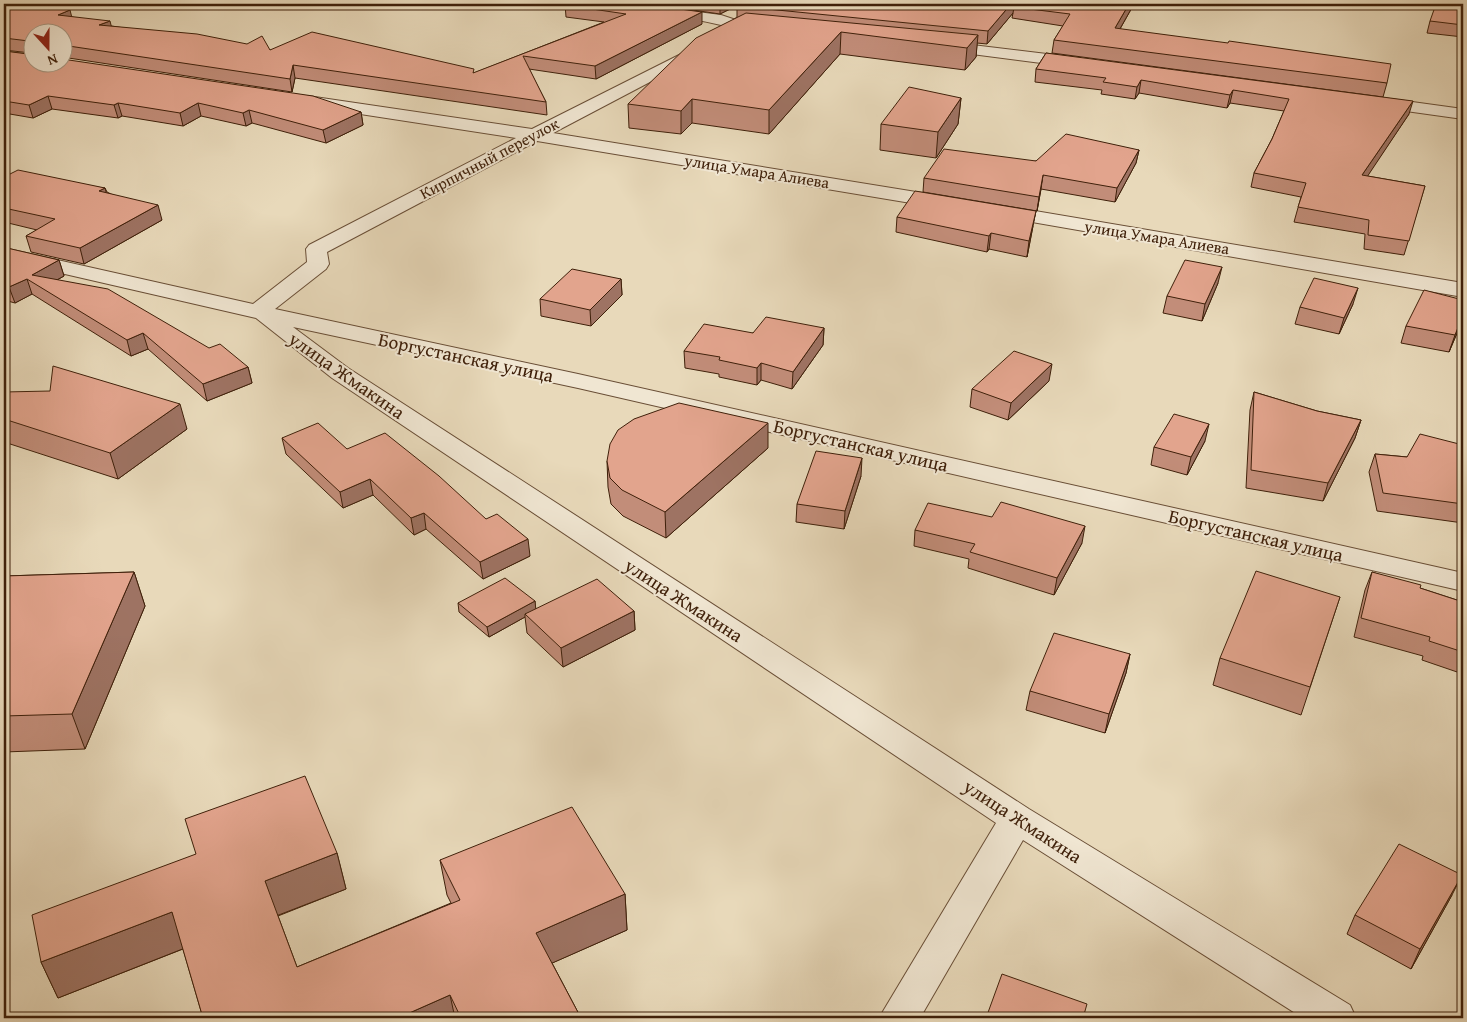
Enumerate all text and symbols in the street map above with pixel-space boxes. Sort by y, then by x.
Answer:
north arrow [22,22,72,72]
text: N [44,49,61,71]
street label: Кирпичный переулок [415,111,564,205]
street label: улица Умара Алиева [682,148,831,194]
street label: улица Умара Алиева [1082,214,1231,260]
street label: улица Жмакина [282,324,411,426]
street label: Боргустанская улица [376,325,556,389]
street label: Боргустанская улица [771,411,951,479]
street label: Боргустанская улица [1166,501,1346,569]
street label: улица Жмакина [618,551,749,649]
street label: улица Жмакина [957,772,1088,870]

